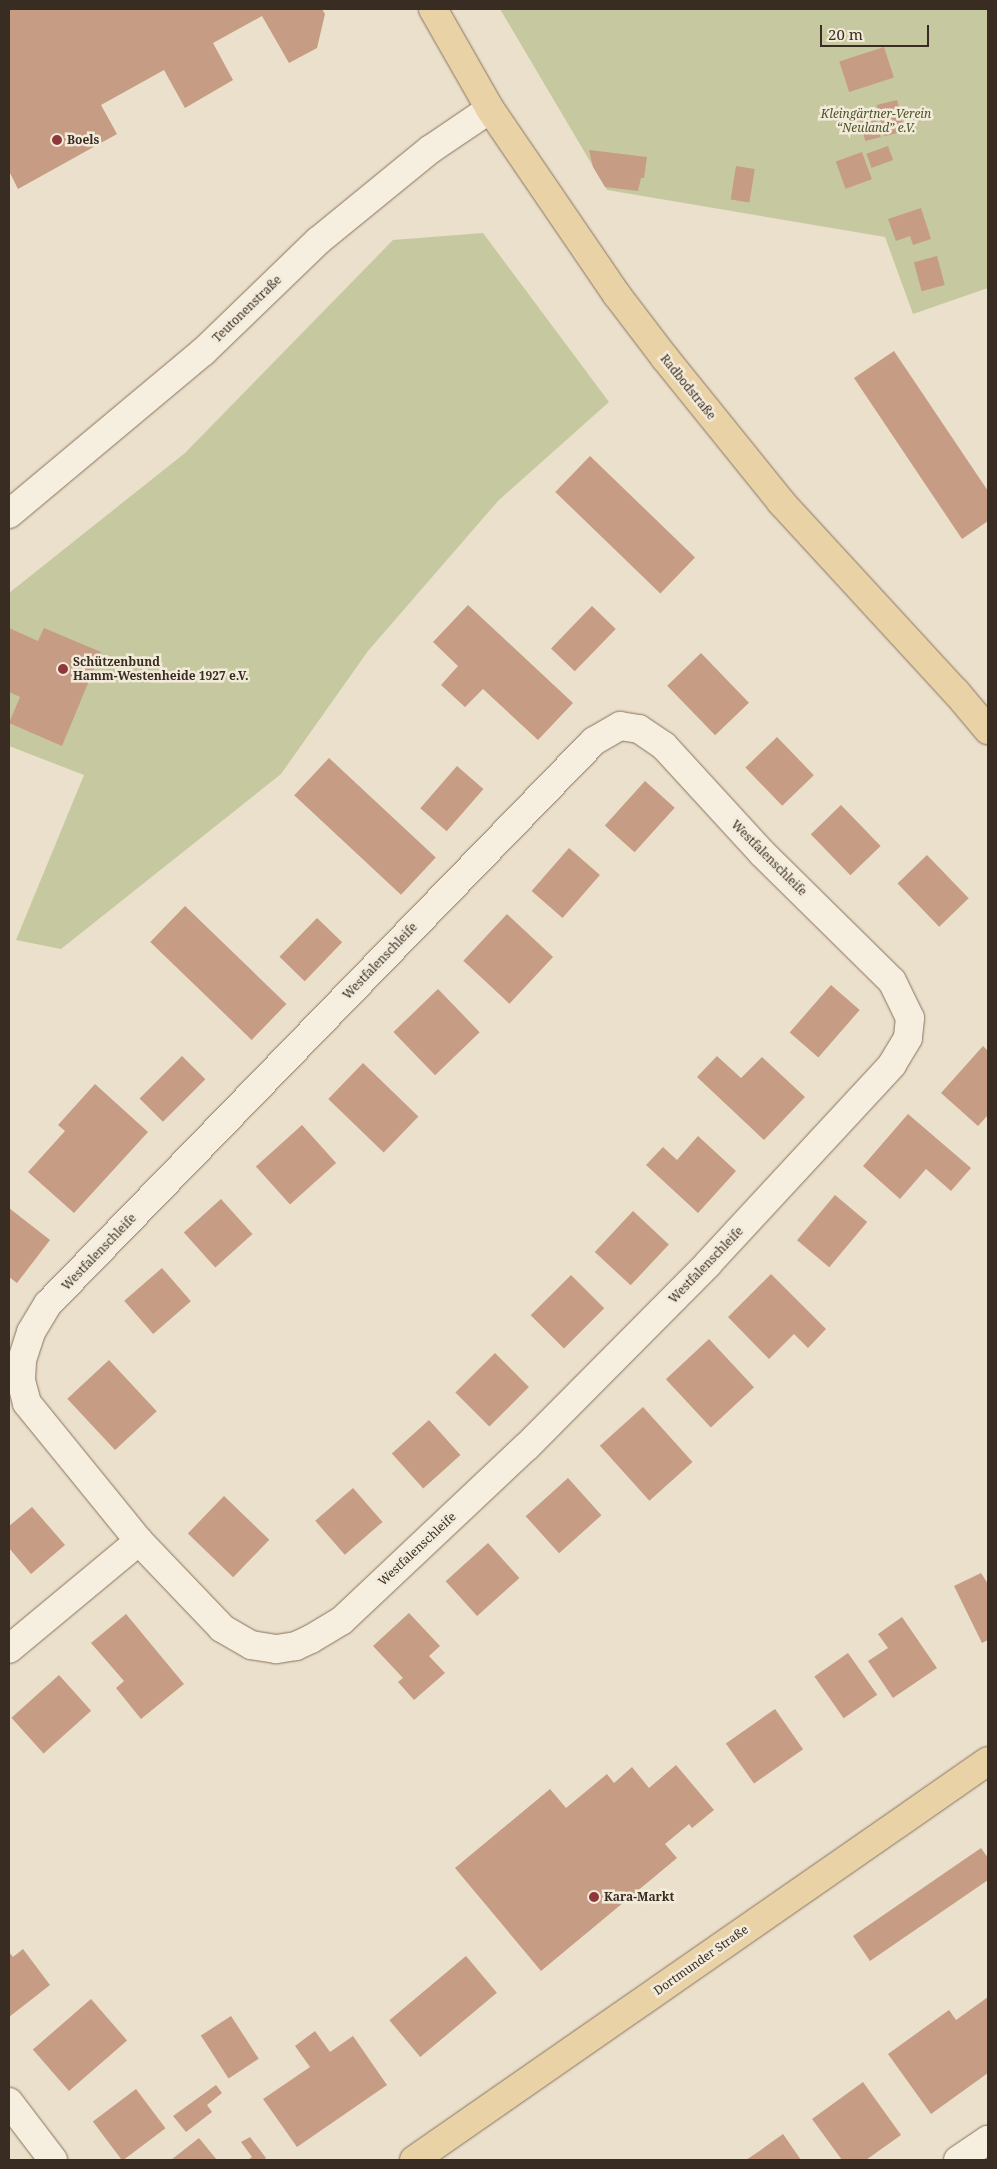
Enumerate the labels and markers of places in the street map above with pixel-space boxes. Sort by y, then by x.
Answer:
place label: Boels [67,133,99,147]
marker: Boels [51,134,63,146]
place label: Schützenbund Hamm-Westenheide 1927 e.V. [73,655,249,683]
marker: Schützenbund Hamm-Westenheide 1927 e.V. [57,663,69,675]
place label: Kara-Markt [604,1890,674,1904]
marker: Kara-Markt [588,1891,600,1903]

